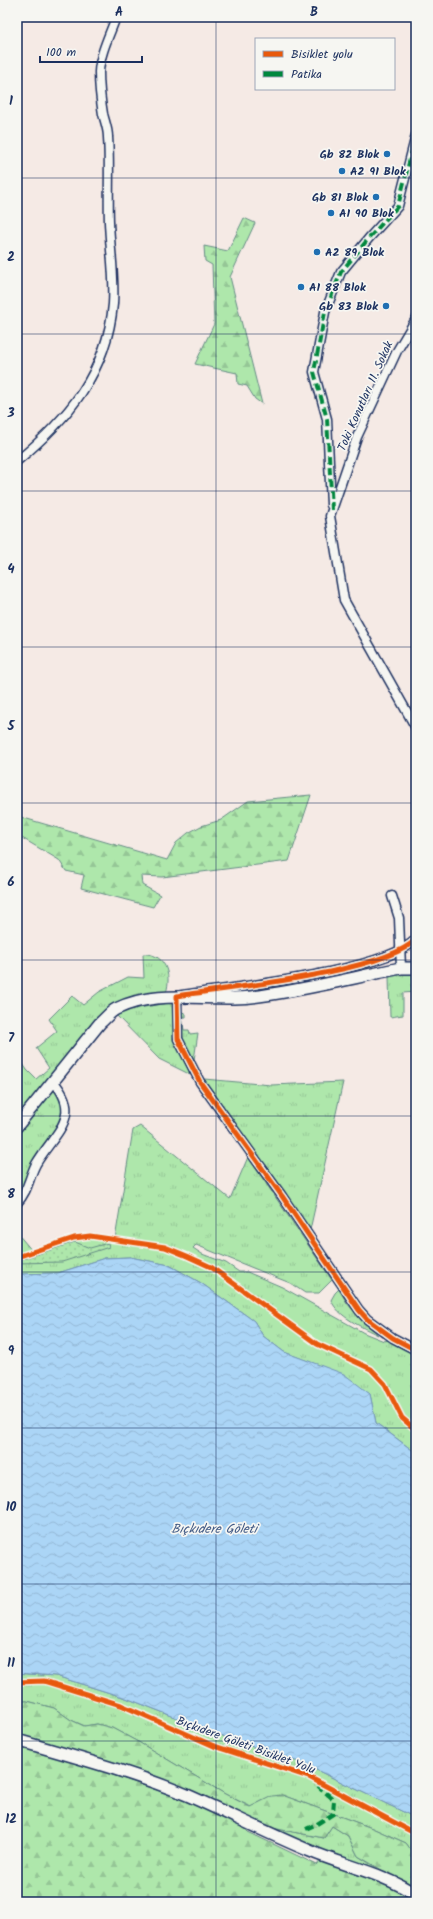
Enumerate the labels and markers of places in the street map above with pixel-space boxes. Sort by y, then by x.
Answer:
place label: Gb 82 Blok [320,145,380,164]
marker: Gb 82 Blok [382,149,392,159]
place label: A2 91 Blok [350,162,407,181]
marker: A2 91 Blok [337,166,347,176]
place label: Gb 81 Blok [312,188,369,207]
marker: Gb 81 Blok [371,192,381,202]
place label: A1 90 Blok [339,204,395,223]
marker: A1 90 Blok [326,208,336,218]
place label: A2 89 Blok [325,243,385,262]
marker: A2 89 Blok [312,247,322,257]
place label: A1 88 Blok [309,278,367,297]
marker: A1 88 Blok [296,282,306,292]
place label: Gb 83 Blok [319,297,379,316]
marker: Gb 83 Blok [381,301,391,311]

